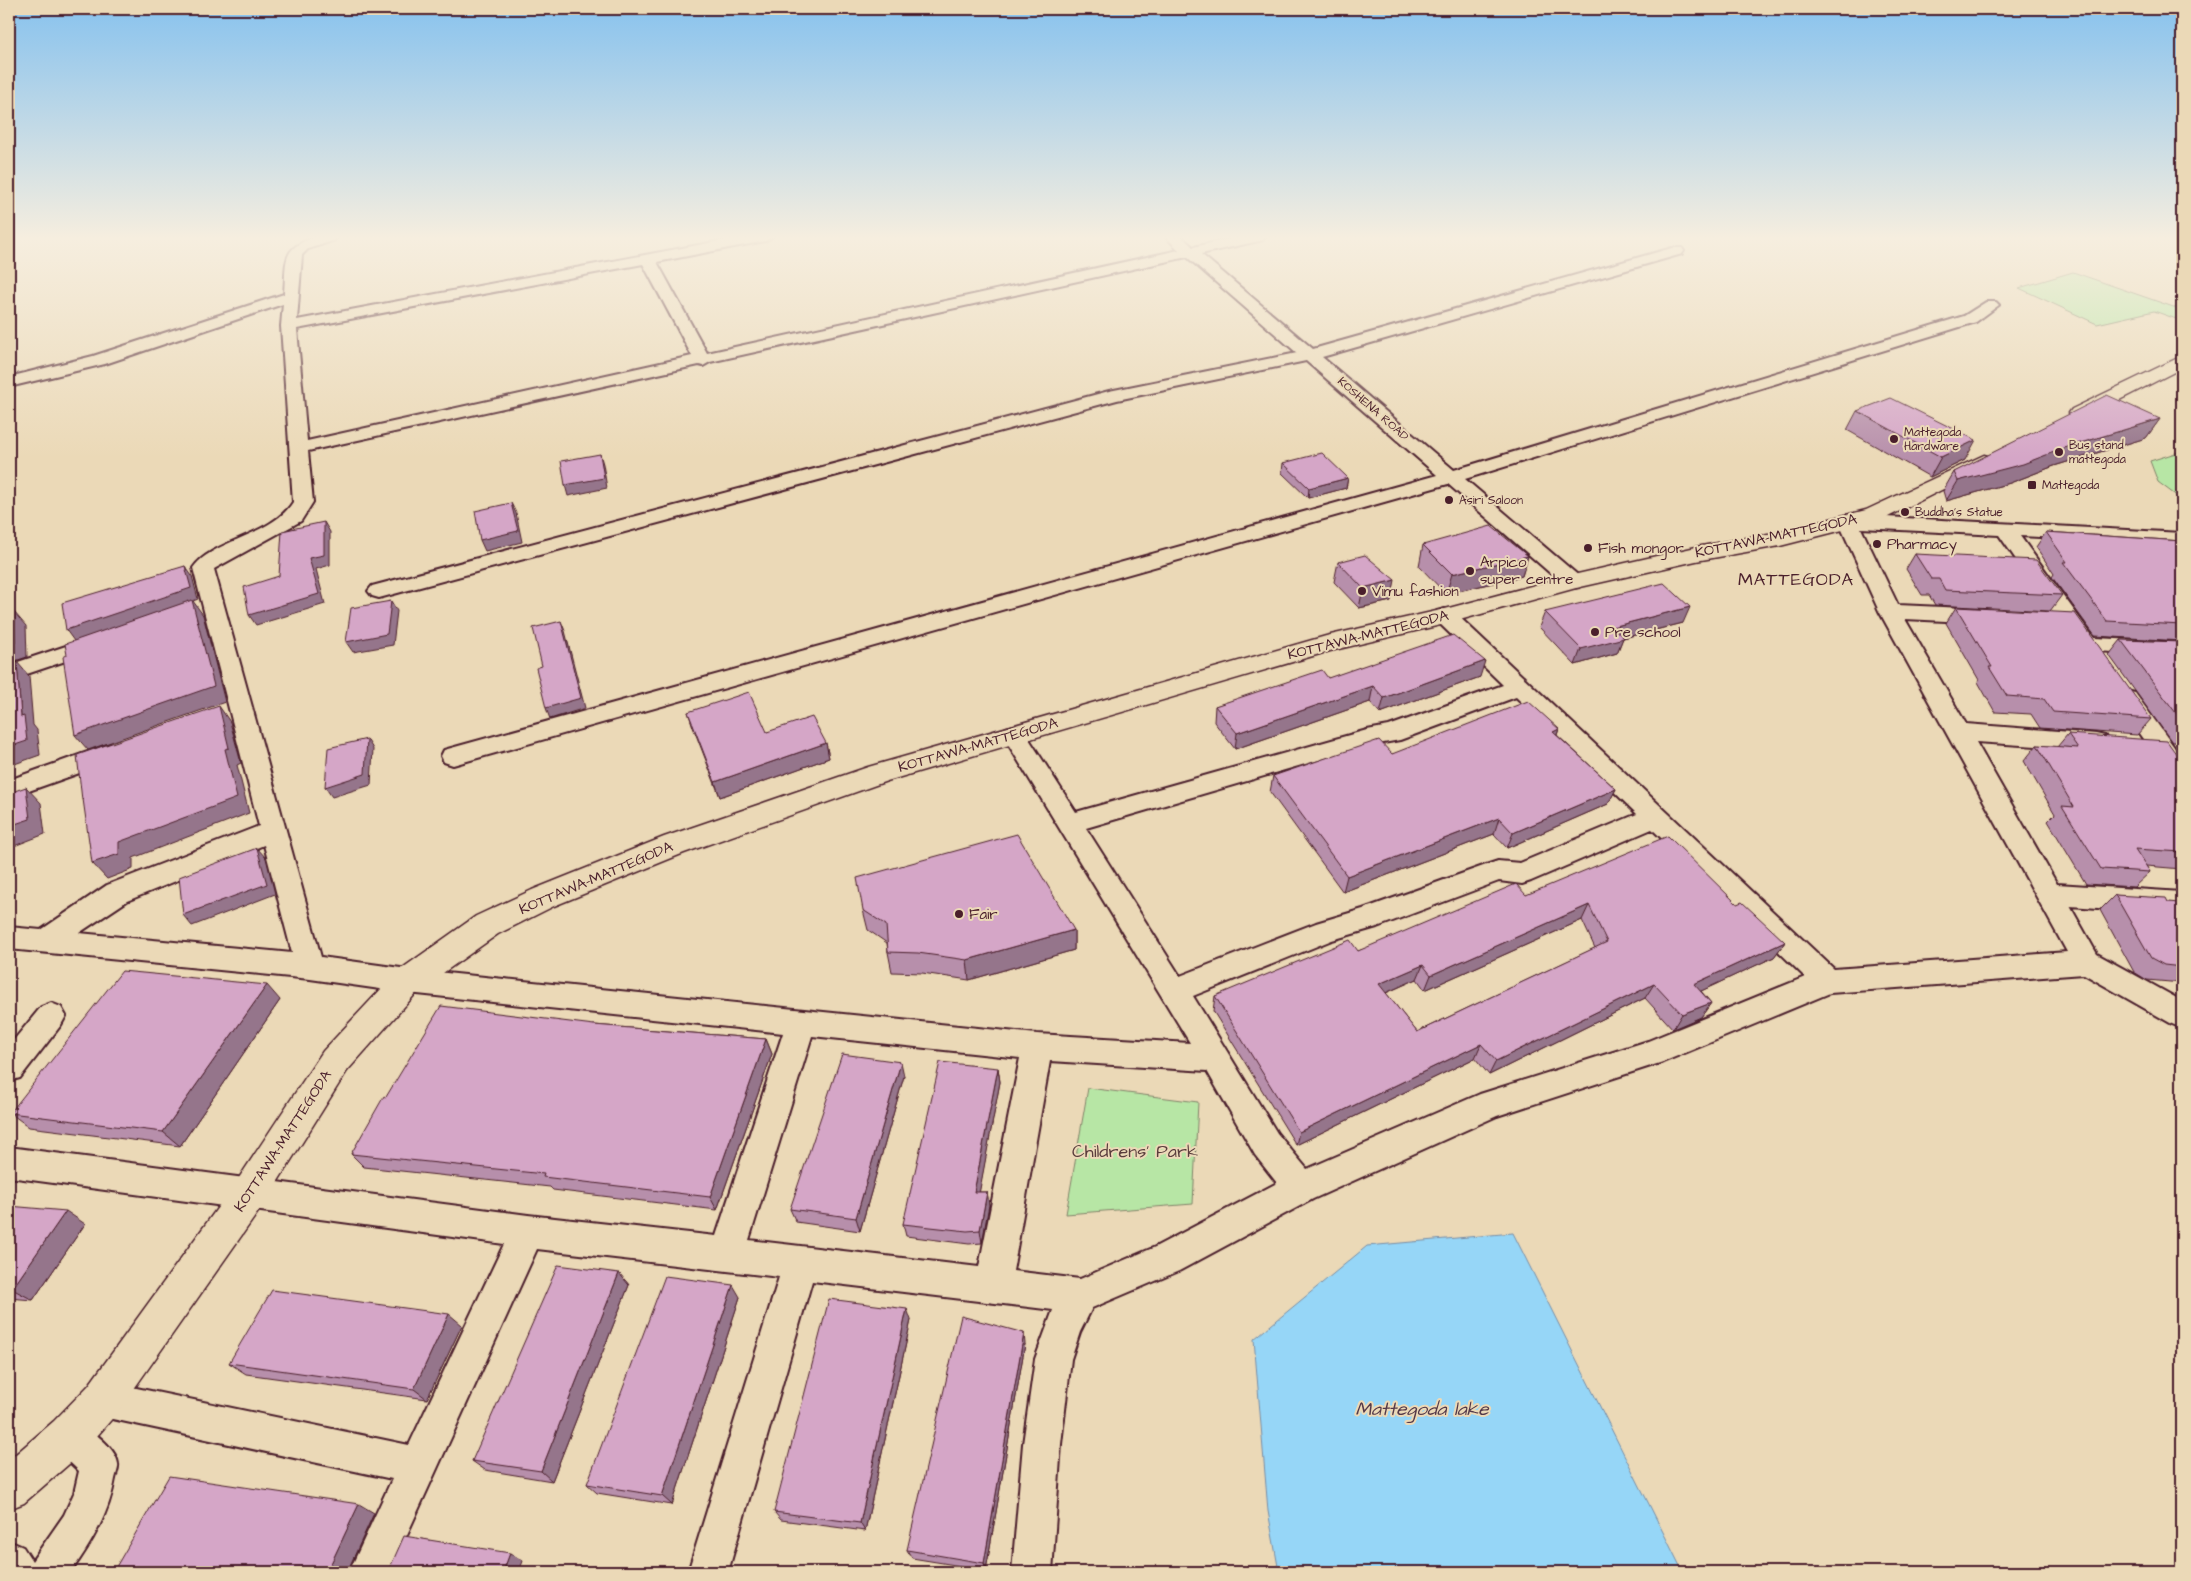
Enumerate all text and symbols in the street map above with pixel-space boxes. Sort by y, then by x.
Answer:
street label: KOSHENA ROAD [1334,373,1412,445]
place label: Mattegoda Hardware [1904,424,1961,455]
marker: Mattegoda Hardware [1888,433,1900,445]
place label: Bus stand mattegoda [2069,437,2126,469]
marker: Bus stand mattegoda [2053,446,2065,458]
place label: Mattegoda [2042,477,2099,495]
marker: Mattegoda [2026,479,2038,491]
place label: Asiri Saloon [1459,492,1523,509]
marker: Asiri Saloon [1443,494,1455,506]
place label: Buddha's Statue [1915,504,2003,521]
marker: Buddha's Statue [1899,506,1911,518]
street label: KOTTAWA-MATTEGODA [1693,508,1859,563]
place label: Pharmacy [1887,534,1957,556]
place label: Fish mongor [1598,538,1684,560]
marker: Pharmacy [1871,538,1883,550]
marker: Fish mongor [1582,542,1594,554]
place label: Arpico super centre [1480,552,1573,590]
marker: Arpico super centre [1464,565,1476,577]
district label: MATTEGODA [1738,567,1854,592]
place label: Vimu fashion [1372,581,1459,602]
marker: Vimu fashion [1356,585,1368,597]
street label: KOTTAWA-MATTEGODA [1285,605,1451,665]
place label: Pre school [1605,622,1681,643]
marker: Pre school [1589,626,1601,638]
street label: KOTTAWA-MATTEGODA [896,712,1061,778]
street label: KOTTAWA-MATTEGODA [516,836,676,920]
place label: Fair [969,904,998,925]
marker: Fair [953,908,965,920]
street label: KOTTAWA-MATTEGODA [229,1066,337,1216]
park label: Childrens' Park [1072,1139,1198,1164]
water label: Mattegoda lake [1355,1396,1490,1423]

